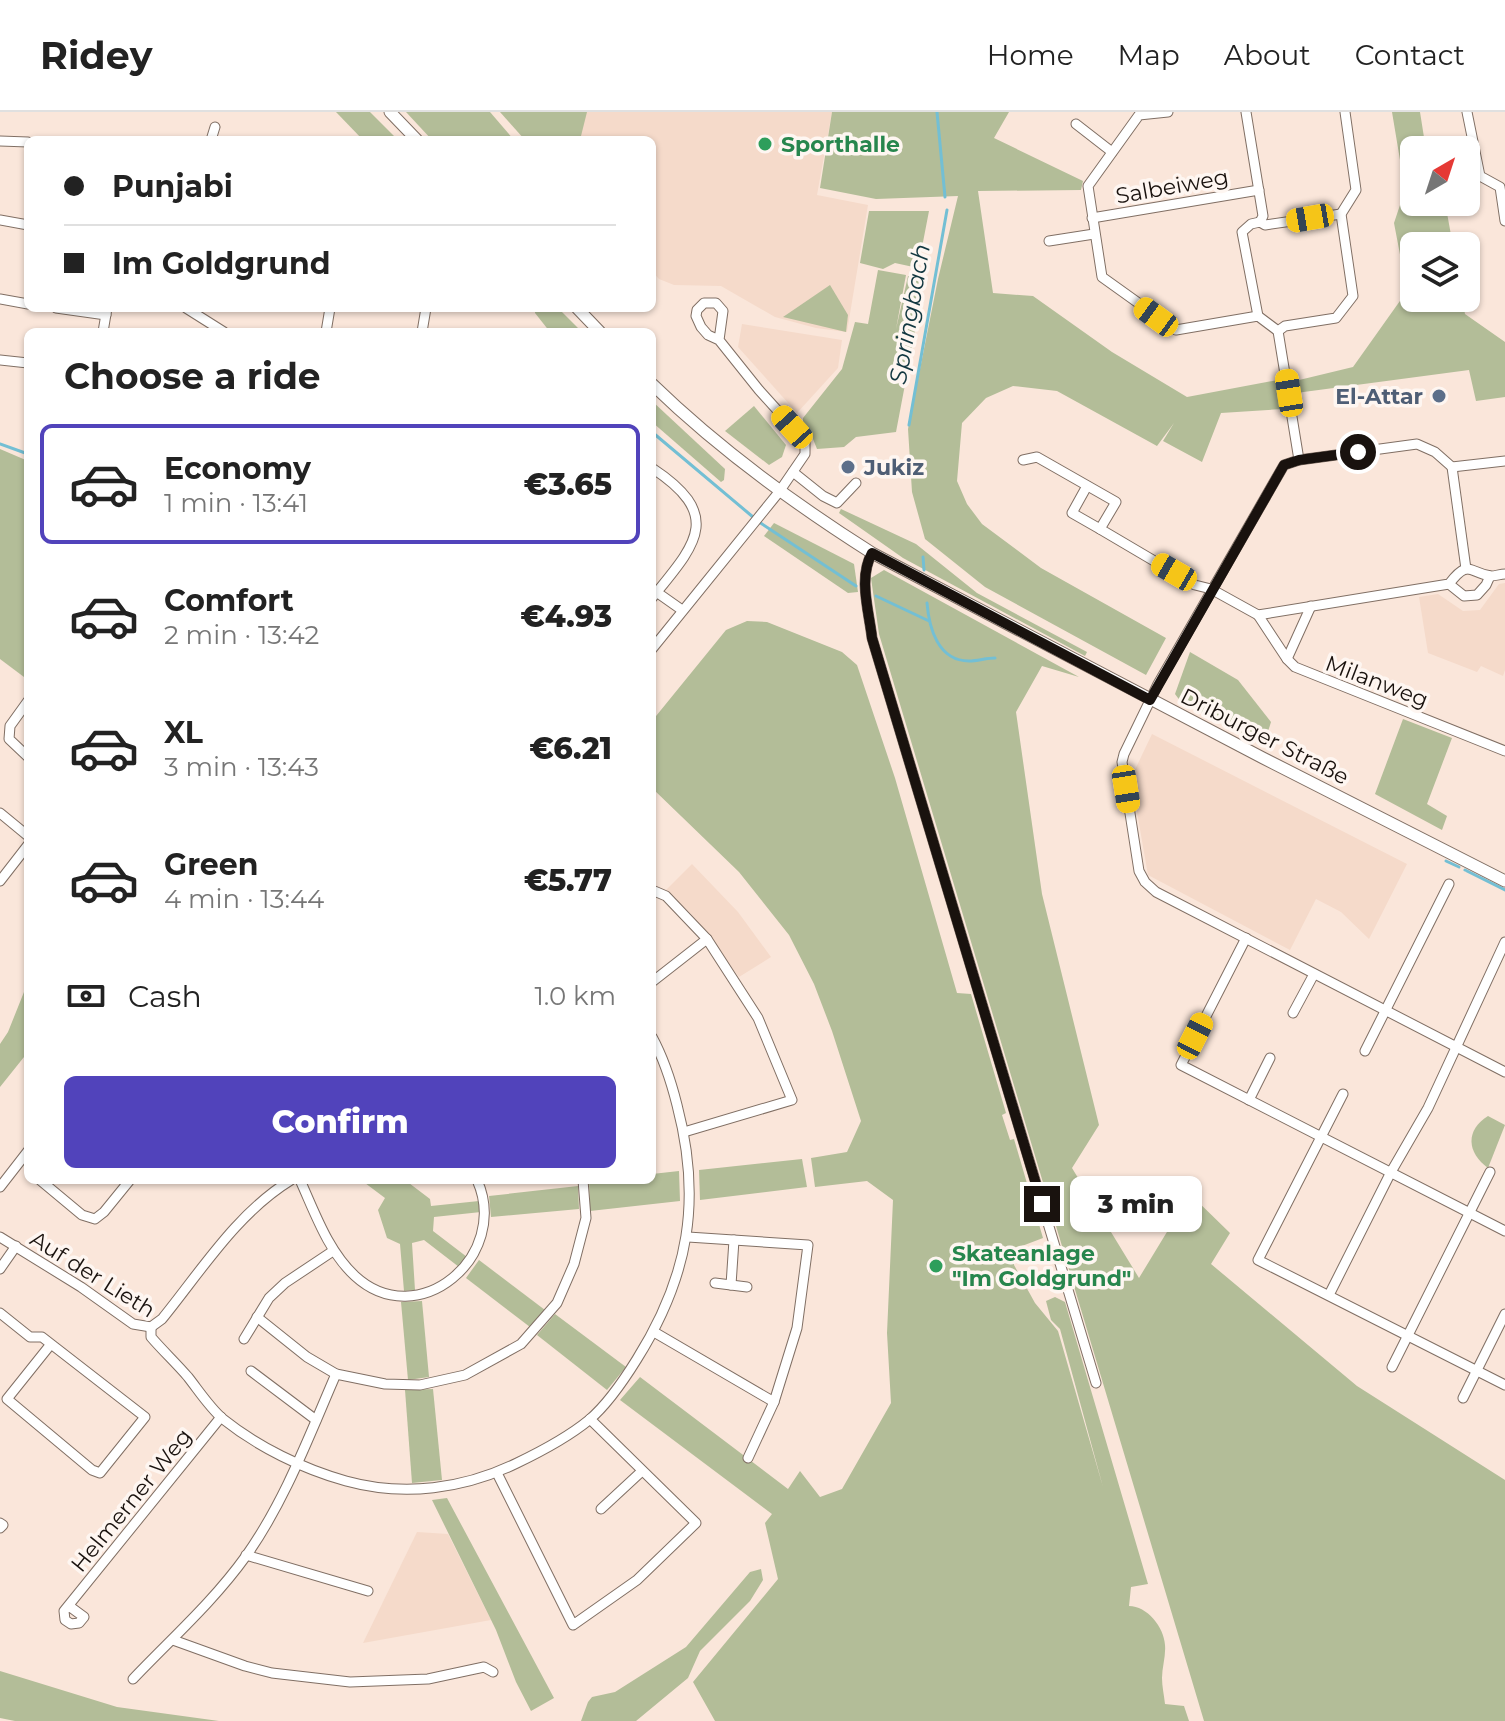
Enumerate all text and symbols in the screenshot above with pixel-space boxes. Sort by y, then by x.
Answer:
text: Ridey [40,32,152,79]
text: Home [987,38,1074,72]
text: Map [1118,38,1180,72]
text: About [1224,38,1311,72]
text: Contact [1355,38,1465,72]
place label: Sporthalle [781,131,900,158]
marker: Sporthalle [756,135,774,153]
north arrow [1400,136,1480,216]
map controls [1400,136,1480,312]
street label: Salbeiweg [1114,163,1231,210]
text: Punjabi [112,168,233,205]
car [1284,202,1336,234]
button: layers [1400,232,1480,312]
water label: Springbach [883,242,936,386]
text: Im Goldgrund [112,245,331,282]
car [1130,293,1182,341]
text: Choose a ride [64,354,321,398]
car [1273,367,1305,419]
place label: El-Attar [1335,383,1423,410]
marker: El-Attar [1430,387,1448,405]
car [767,401,817,453]
route start [1340,434,1376,470]
icon: car [68,448,140,520]
text: Economy [164,450,311,487]
place label: Jukiz [863,454,924,481]
marker: Jukiz [839,458,857,476]
text: €3.65 [524,466,612,503]
text: 1 min · 13:41 [164,487,308,519]
car [1147,550,1201,594]
icon: car [68,580,140,652]
text: Comfort [164,582,294,619]
text: €4.93 [520,598,612,635]
text: 2 min · 13:42 [164,619,319,651]
street label: Milanweg [1322,650,1432,713]
street label: Driburger Straße [1176,682,1353,791]
icon: car [68,712,140,784]
text: XL [164,714,203,751]
text: €6.21 [529,730,612,767]
text: 3 min · 13:43 [164,751,319,783]
car [1110,763,1142,815]
icon: car [68,844,140,916]
text: Green [164,846,258,883]
text: €5.77 [524,862,612,899]
text: 4 min · 13:44 [164,883,324,915]
icon: cash [64,974,108,1018]
text: Cash [128,978,202,1015]
text: 1.0 km [534,980,616,1012]
car [1173,1009,1217,1063]
button: Confirm [64,1076,616,1168]
callout: 3 min [1070,1176,1202,1232]
route end [1024,1186,1060,1222]
text: 3 min [1098,1188,1174,1220]
street label: Auf der Lieth [25,1225,160,1324]
place label: Skateanlage "Im Goldgrund" [952,1240,1131,1292]
marker: Skateanlage "Im Goldgrund" [927,1257,945,1275]
street label: Helmerner Weg [65,1423,197,1577]

